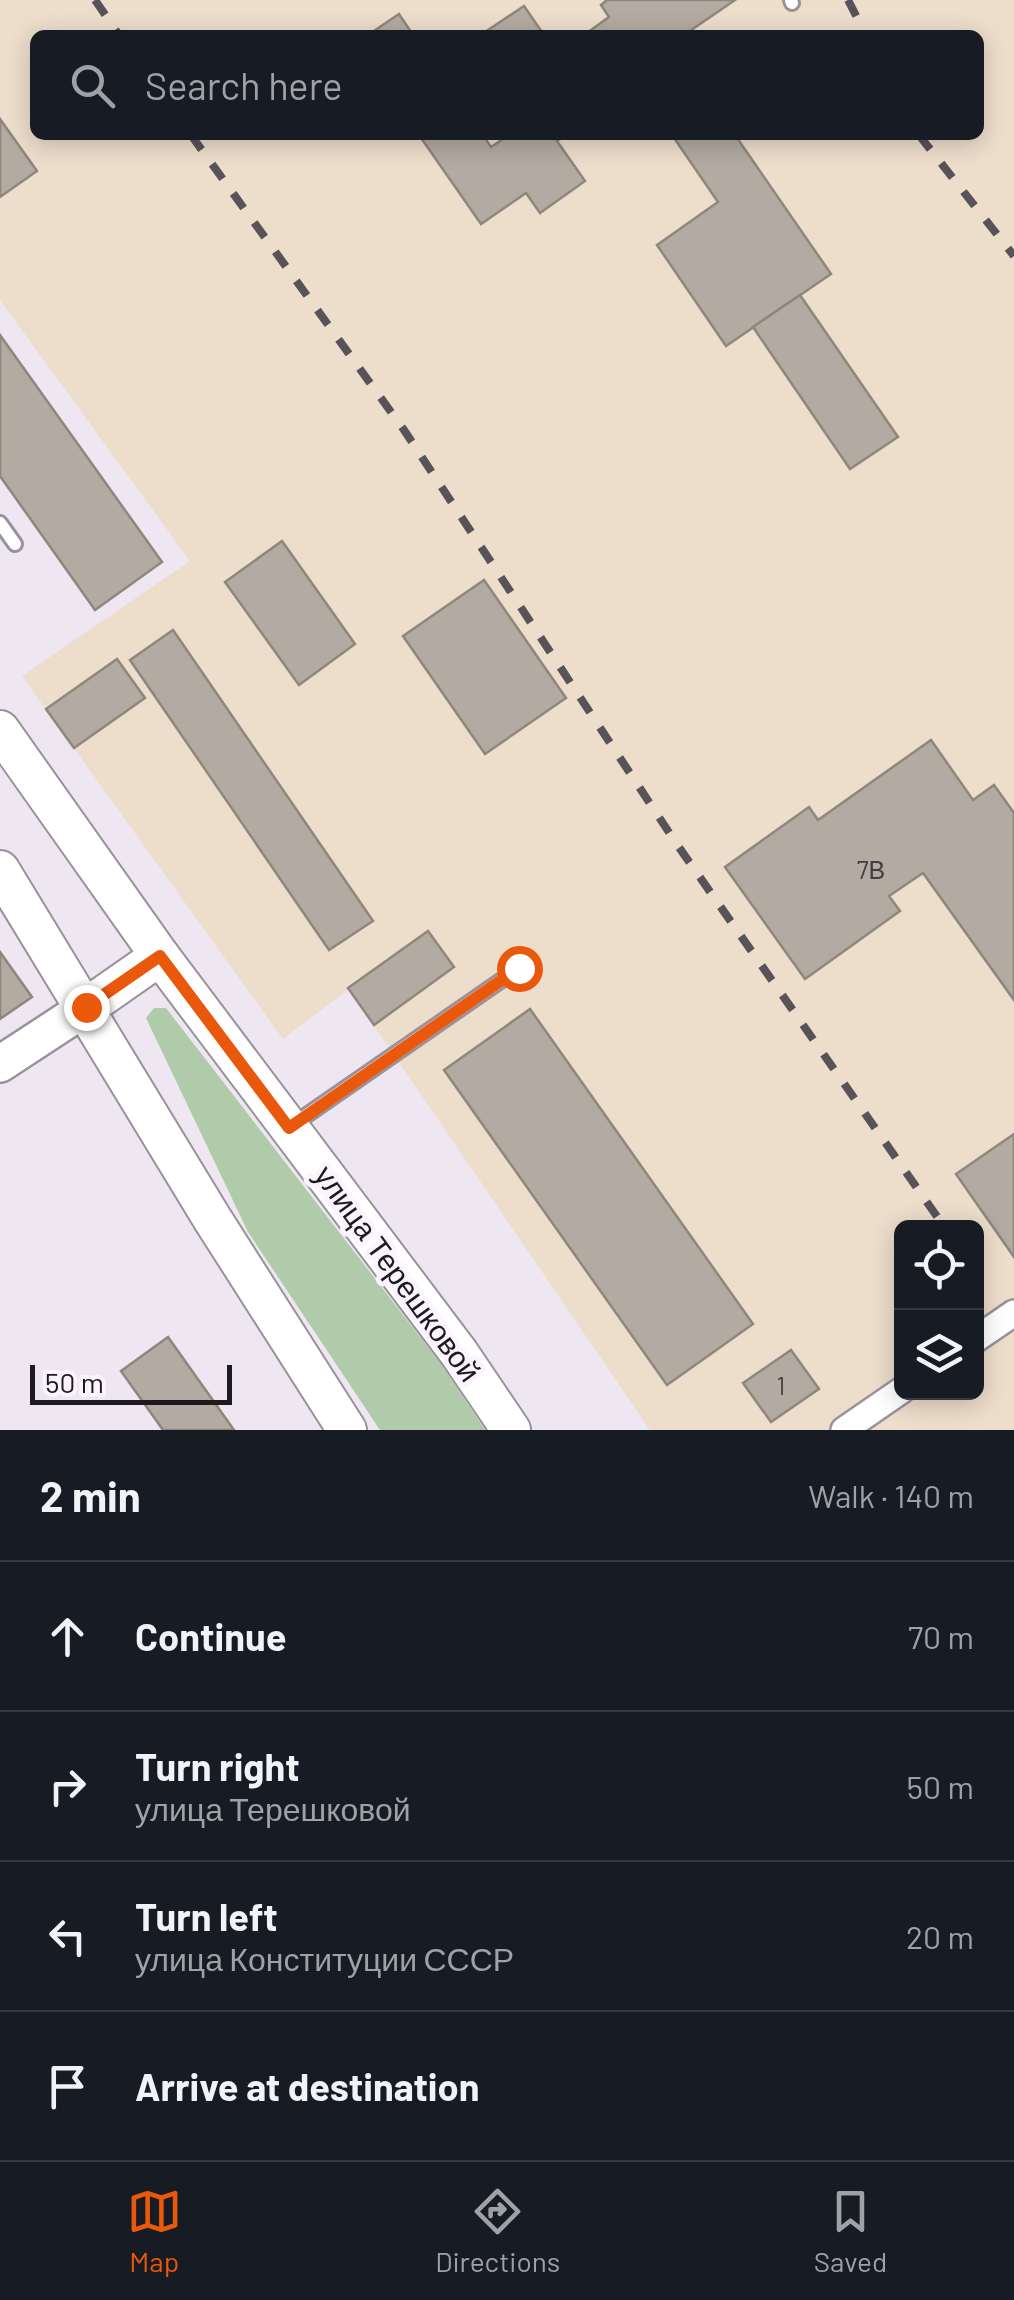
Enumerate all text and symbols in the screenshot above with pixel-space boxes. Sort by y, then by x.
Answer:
search box [30,30,984,140]
icon: search [65,58,120,113]
text: Search here [145,62,343,108]
house number: 7В [857,854,885,884]
route start [497,946,543,992]
route end [64,985,110,1031]
street label: улица Терешковой [308,1158,489,1388]
map controls [894,1220,984,1400]
button: locate [894,1220,984,1310]
button: layers [894,1310,984,1400]
scale bar [30,1360,232,1404]
text: 50 m [45,1365,104,1399]
house number: 1 [777,1370,785,1400]
text: 2 min [40,1470,141,1520]
text: Walk · 140 m [808,1476,974,1514]
icon: ahead [40,1609,95,1664]
text: Continue [135,1613,286,1659]
text: 70 m [908,1617,974,1655]
text: Turn right [135,1743,300,1789]
icon: right [40,1759,95,1814]
text: 50 m [907,1767,974,1805]
text: улица Терешковой [135,1789,411,1827]
text: Turn left [135,1893,278,1939]
icon: left [40,1909,95,1964]
text: 20 m [906,1917,974,1955]
text: улица Конституции СССР [135,1939,514,1977]
icon: arrive [40,2059,95,2114]
text: Arrive at destination [135,2063,480,2109]
tab: Map [127,2184,182,2278]
tab: Directions [435,2184,560,2278]
tab: Saved [814,2184,887,2278]

